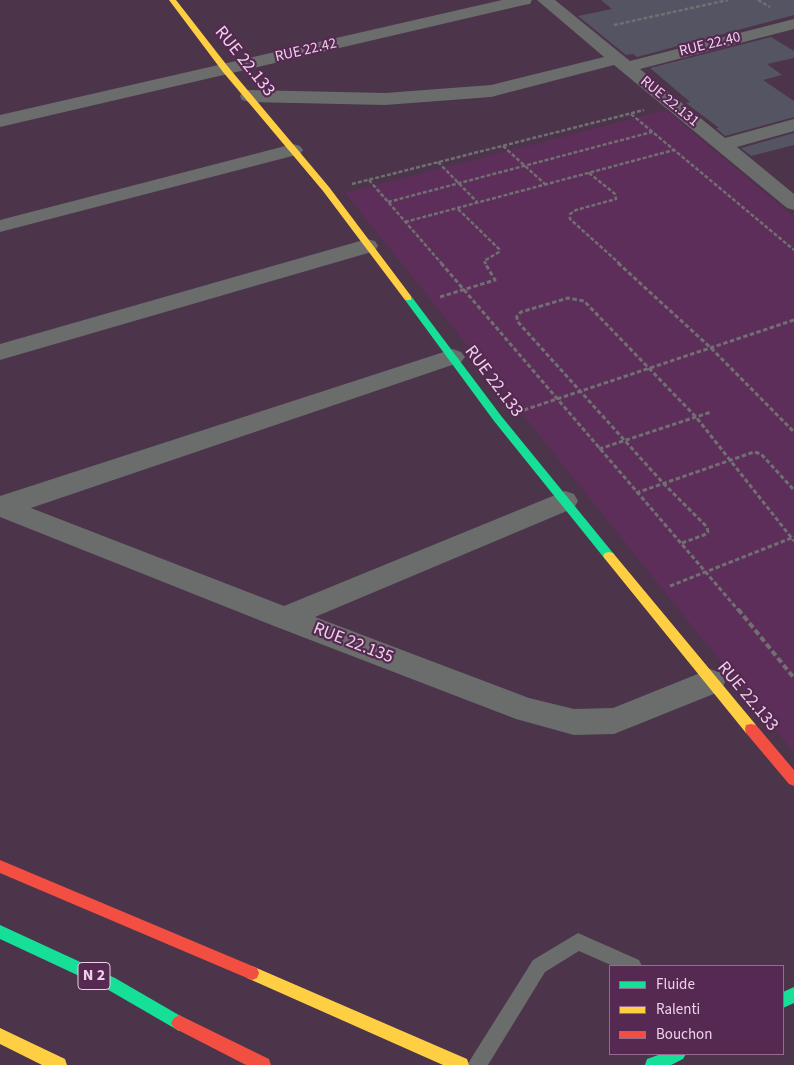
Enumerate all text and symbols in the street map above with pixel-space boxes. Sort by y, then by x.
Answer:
street label: RUE 22.133 [209,23,279,101]
street label: RUE 22.40 [677,29,743,61]
street label: RUE 22.42 [273,35,339,67]
street label: RUE 22.131 [636,73,702,131]
street label: RUE 22.133 [459,342,527,422]
street label: RUE 22.135 [310,619,396,669]
street label: RUE 22.133 [712,658,782,736]
road number: N 2 [78,962,110,989]
legend [609,965,784,1055]
text: Fluide [656,974,695,995]
text: Ralenti [656,999,700,1020]
text: Bouchon [656,1024,712,1045]

